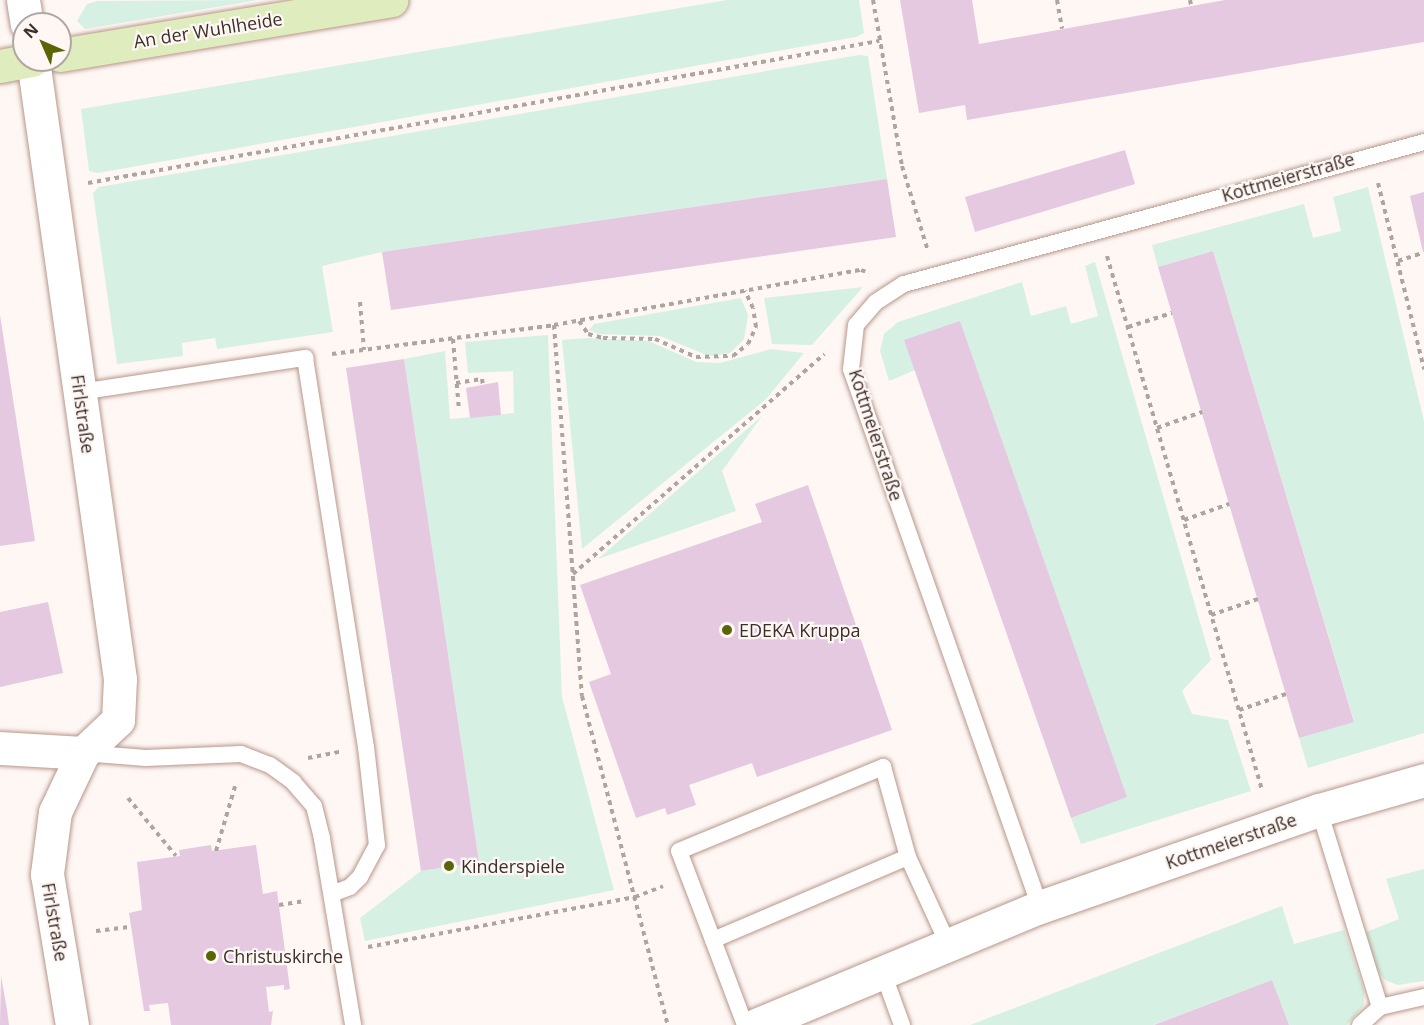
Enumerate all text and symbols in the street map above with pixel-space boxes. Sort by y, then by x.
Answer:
street label: An der Wuhlheide [132,8,284,52]
north arrow [12,12,72,72]
text: N [18,18,43,43]
street label: Kottmeierstraße [1219,148,1357,206]
street label: Kottmeierstraße [845,366,907,504]
street label: Firlstraße [67,373,99,455]
place label: EDEKA Kruppa [739,619,861,641]
marker: EDEKA Kruppa [720,623,734,637]
street label: Kottmeierstraße [1163,808,1299,874]
place label: Kinderspiele [461,855,565,877]
marker: Kinderspiele [442,859,456,873]
street label: Firlstraße [37,881,73,963]
place label: Christuskirche [223,945,343,967]
marker: Christuskirche [204,949,218,963]

